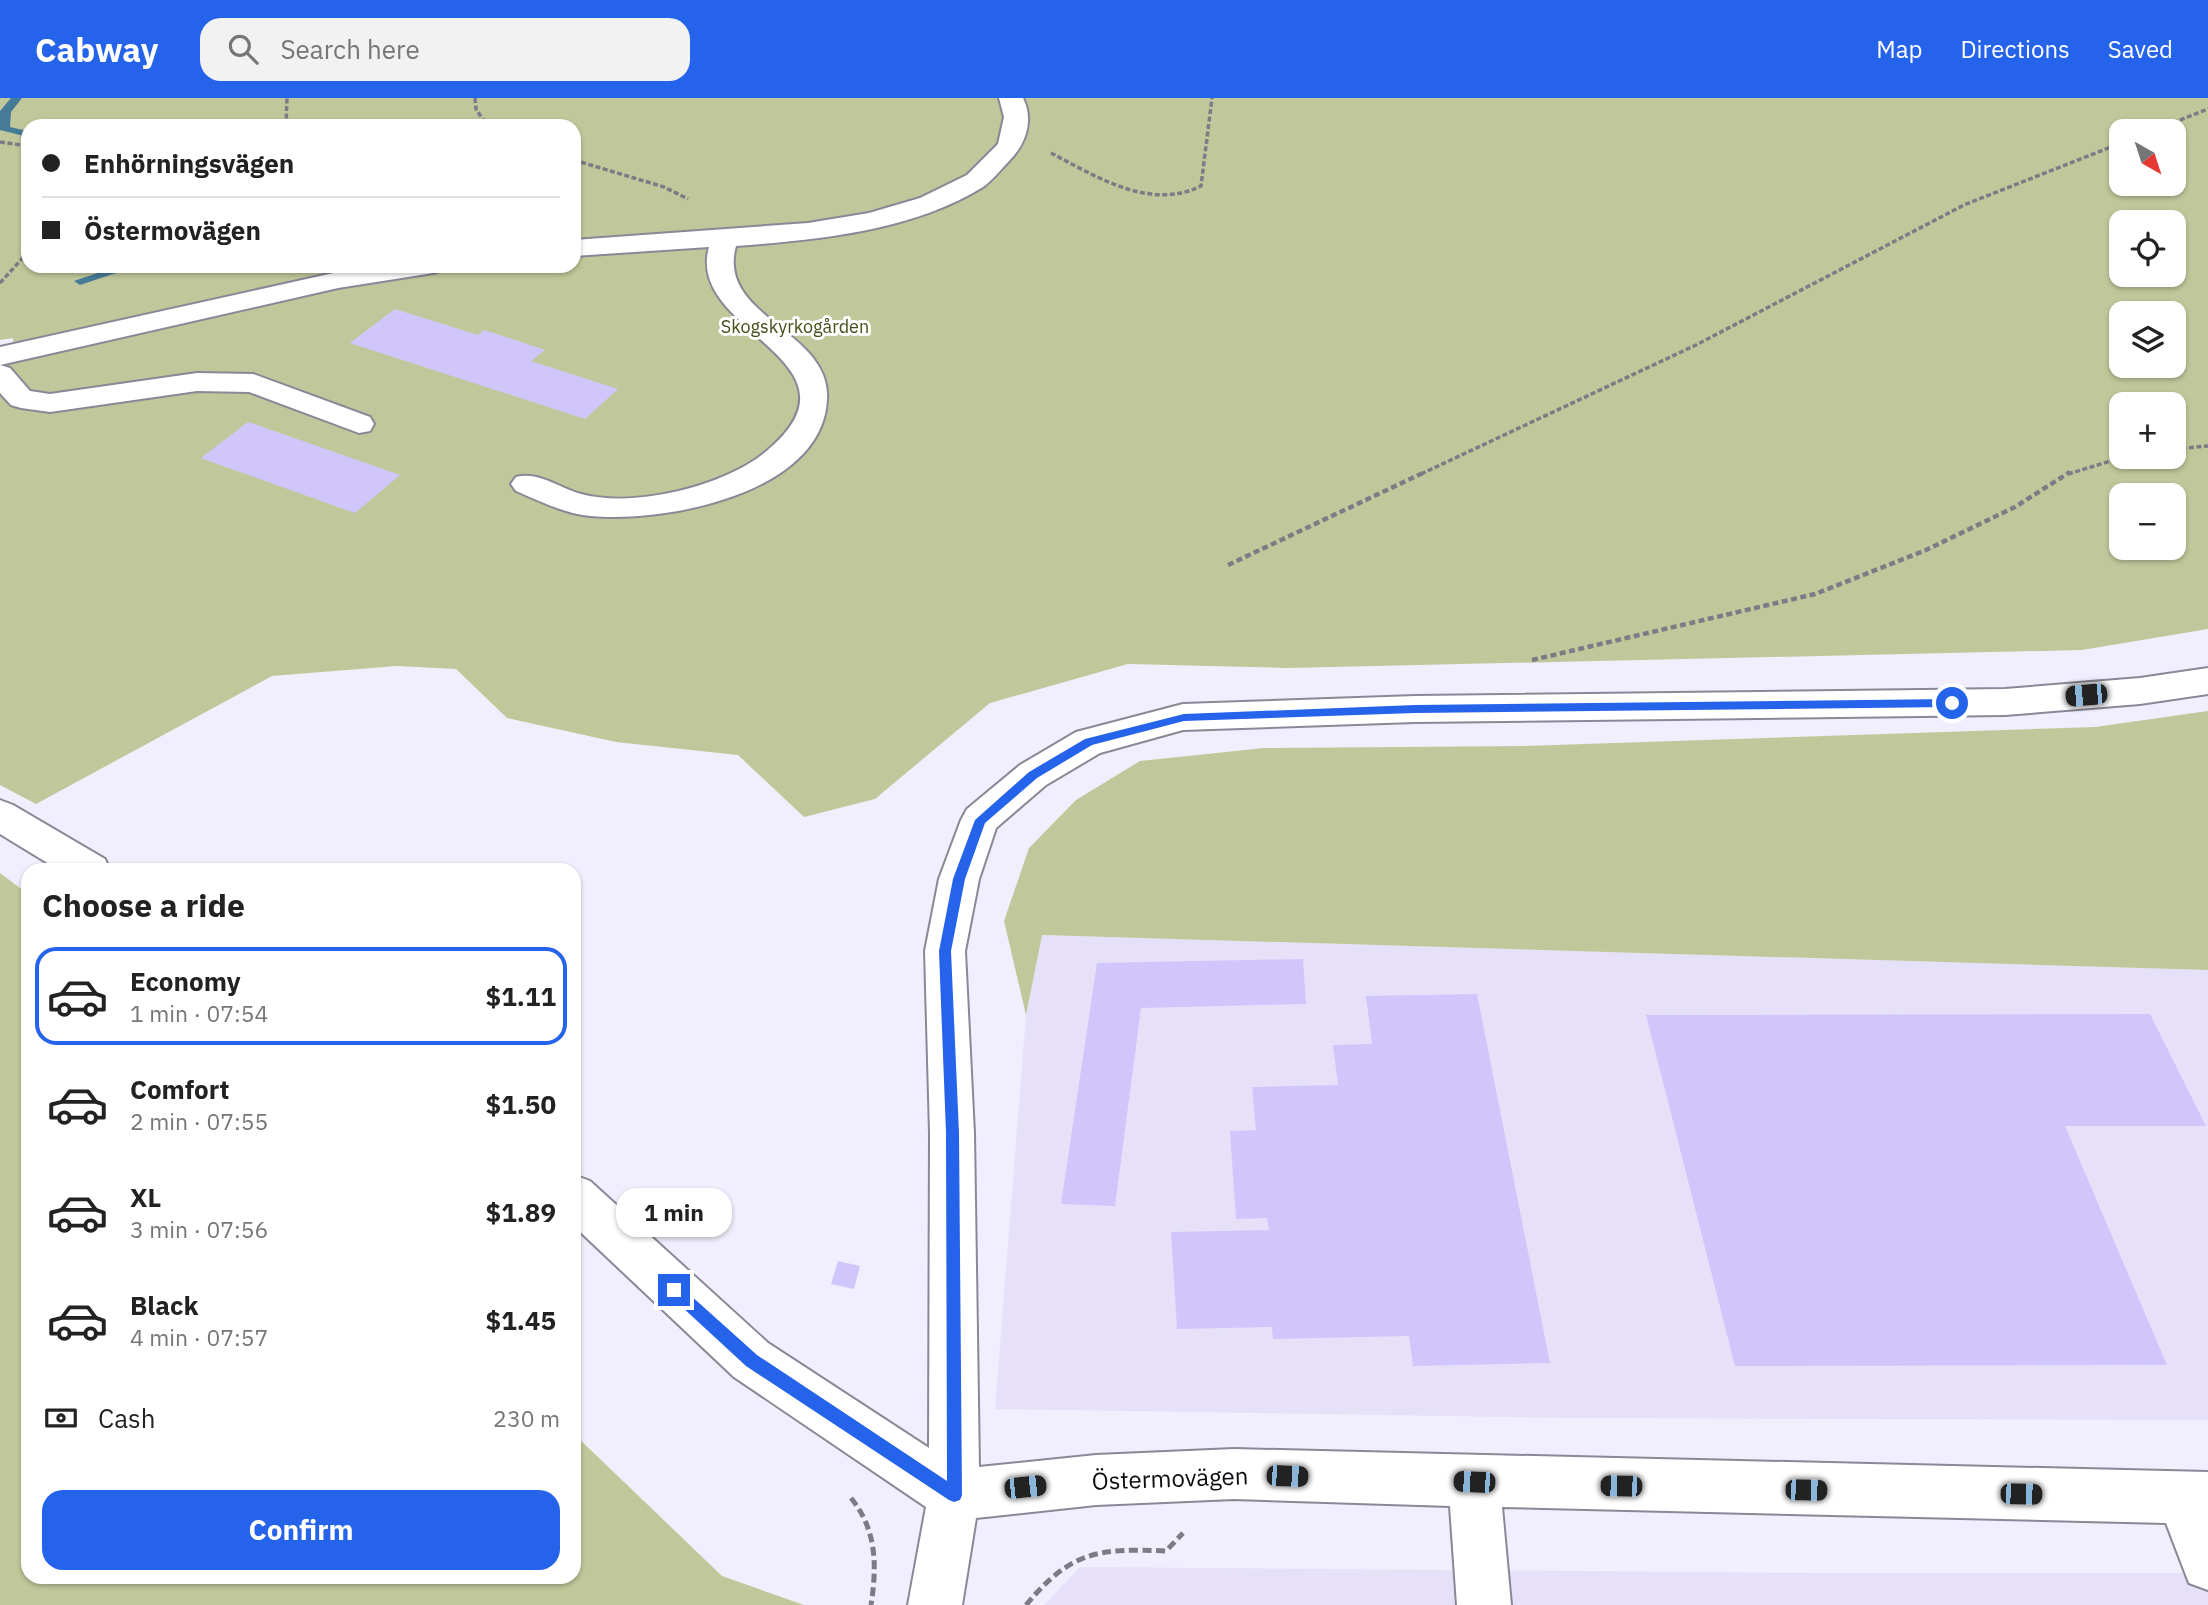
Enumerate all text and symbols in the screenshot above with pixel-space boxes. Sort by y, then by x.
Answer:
search box [200,18,690,81]
text: Cabway [35,28,158,71]
icon: search [224,30,262,68]
text: Search here [280,32,420,66]
text: Map [1876,33,1922,65]
text: Directions [1960,33,2070,65]
text: Saved [2108,33,2173,65]
north arrow [2109,119,2186,196]
map controls [2109,119,2186,560]
text: Enhörningsvägen [84,146,294,180]
button: locate [2109,210,2186,287]
text: Östermovägen [84,213,261,247]
button: layers [2109,301,2186,378]
park label: Skogskyrkogården [721,315,869,338]
button: + [2109,392,2186,469]
button: − [2109,483,2186,560]
car [2065,683,2108,707]
route start [1936,687,1968,719]
text: Choose a ride [42,884,245,926]
text: Economy [130,964,241,998]
icon: car [46,965,109,1028]
text: $1.11 [486,979,556,1013]
text: 1 min · 07:54 [130,998,268,1028]
text: Comfort [130,1072,229,1106]
icon: car [46,1073,109,1136]
text: $1.50 [486,1087,556,1121]
text: 2 min · 07:55 [130,1106,268,1136]
text: XL [130,1180,161,1214]
icon: car [46,1181,109,1244]
callout: 1 min [616,1188,732,1238]
text: $1.89 [486,1195,556,1229]
text: 1 min [644,1197,704,1227]
text: 3 min · 07:56 [130,1214,268,1244]
route end [658,1274,690,1306]
text: Black [130,1288,198,1322]
icon: car [46,1289,109,1352]
text: $1.45 [486,1303,556,1337]
text: 4 min · 07:57 [130,1322,268,1352]
icon: cash [42,1399,80,1437]
text: Cash [98,1401,155,1435]
text: 230 m [493,1403,560,1433]
street label: Östermovägen [1091,1459,1249,1497]
car [1266,1465,1309,1487]
car [1453,1471,1496,1493]
car [1004,1474,1047,1500]
car [1600,1475,1643,1497]
car [1785,1479,1828,1501]
car [2000,1483,2043,1505]
button: Confirm [42,1490,560,1570]

